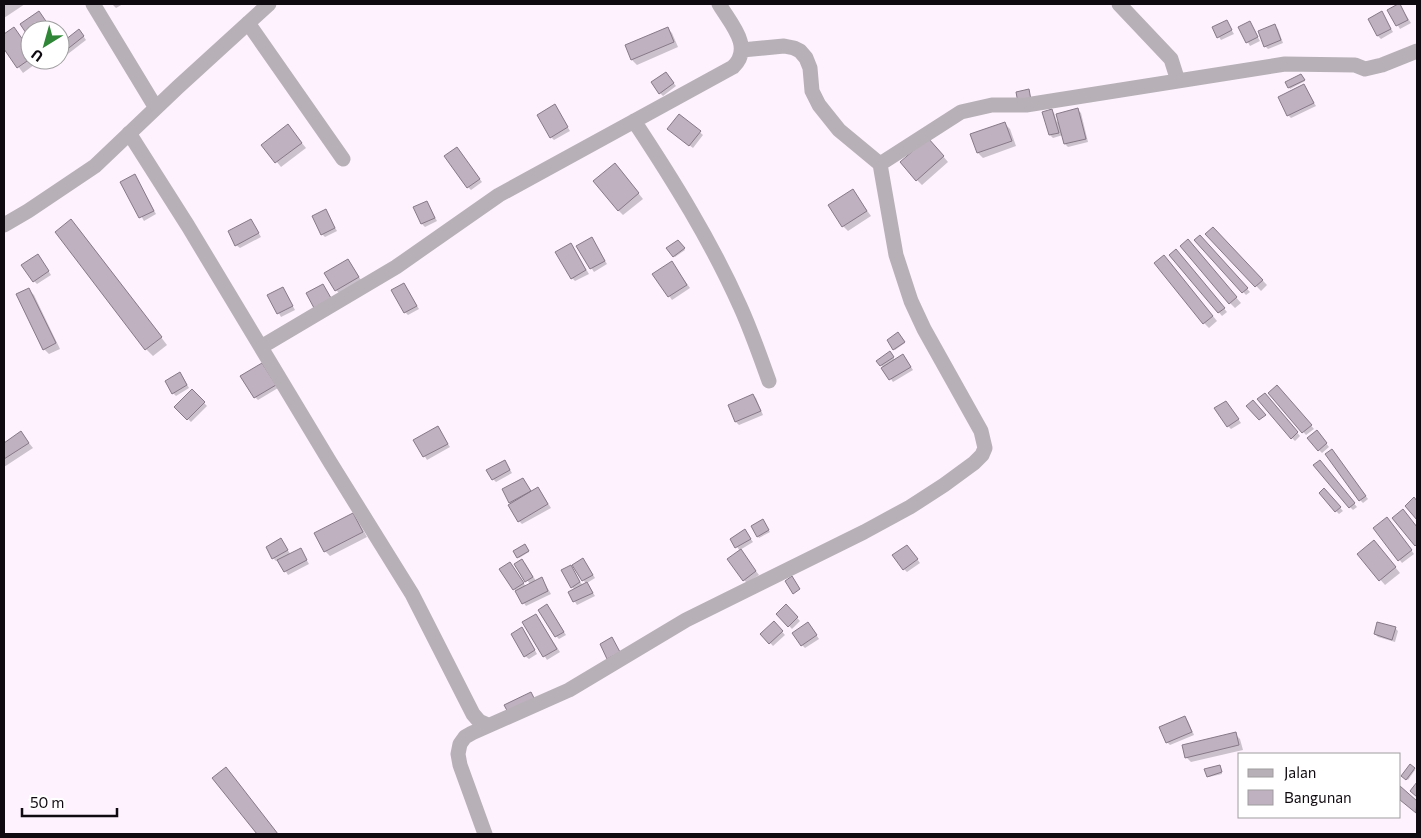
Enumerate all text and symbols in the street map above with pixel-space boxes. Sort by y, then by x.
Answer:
north arrow [20,20,70,70]
text: U [28,46,46,66]
legend [1238,753,1401,818]
text: Jalan [1284,763,1316,781]
scale bar [22,786,118,818]
text: Bangunan [1284,788,1352,806]
text: 50 m [30,793,64,811]

